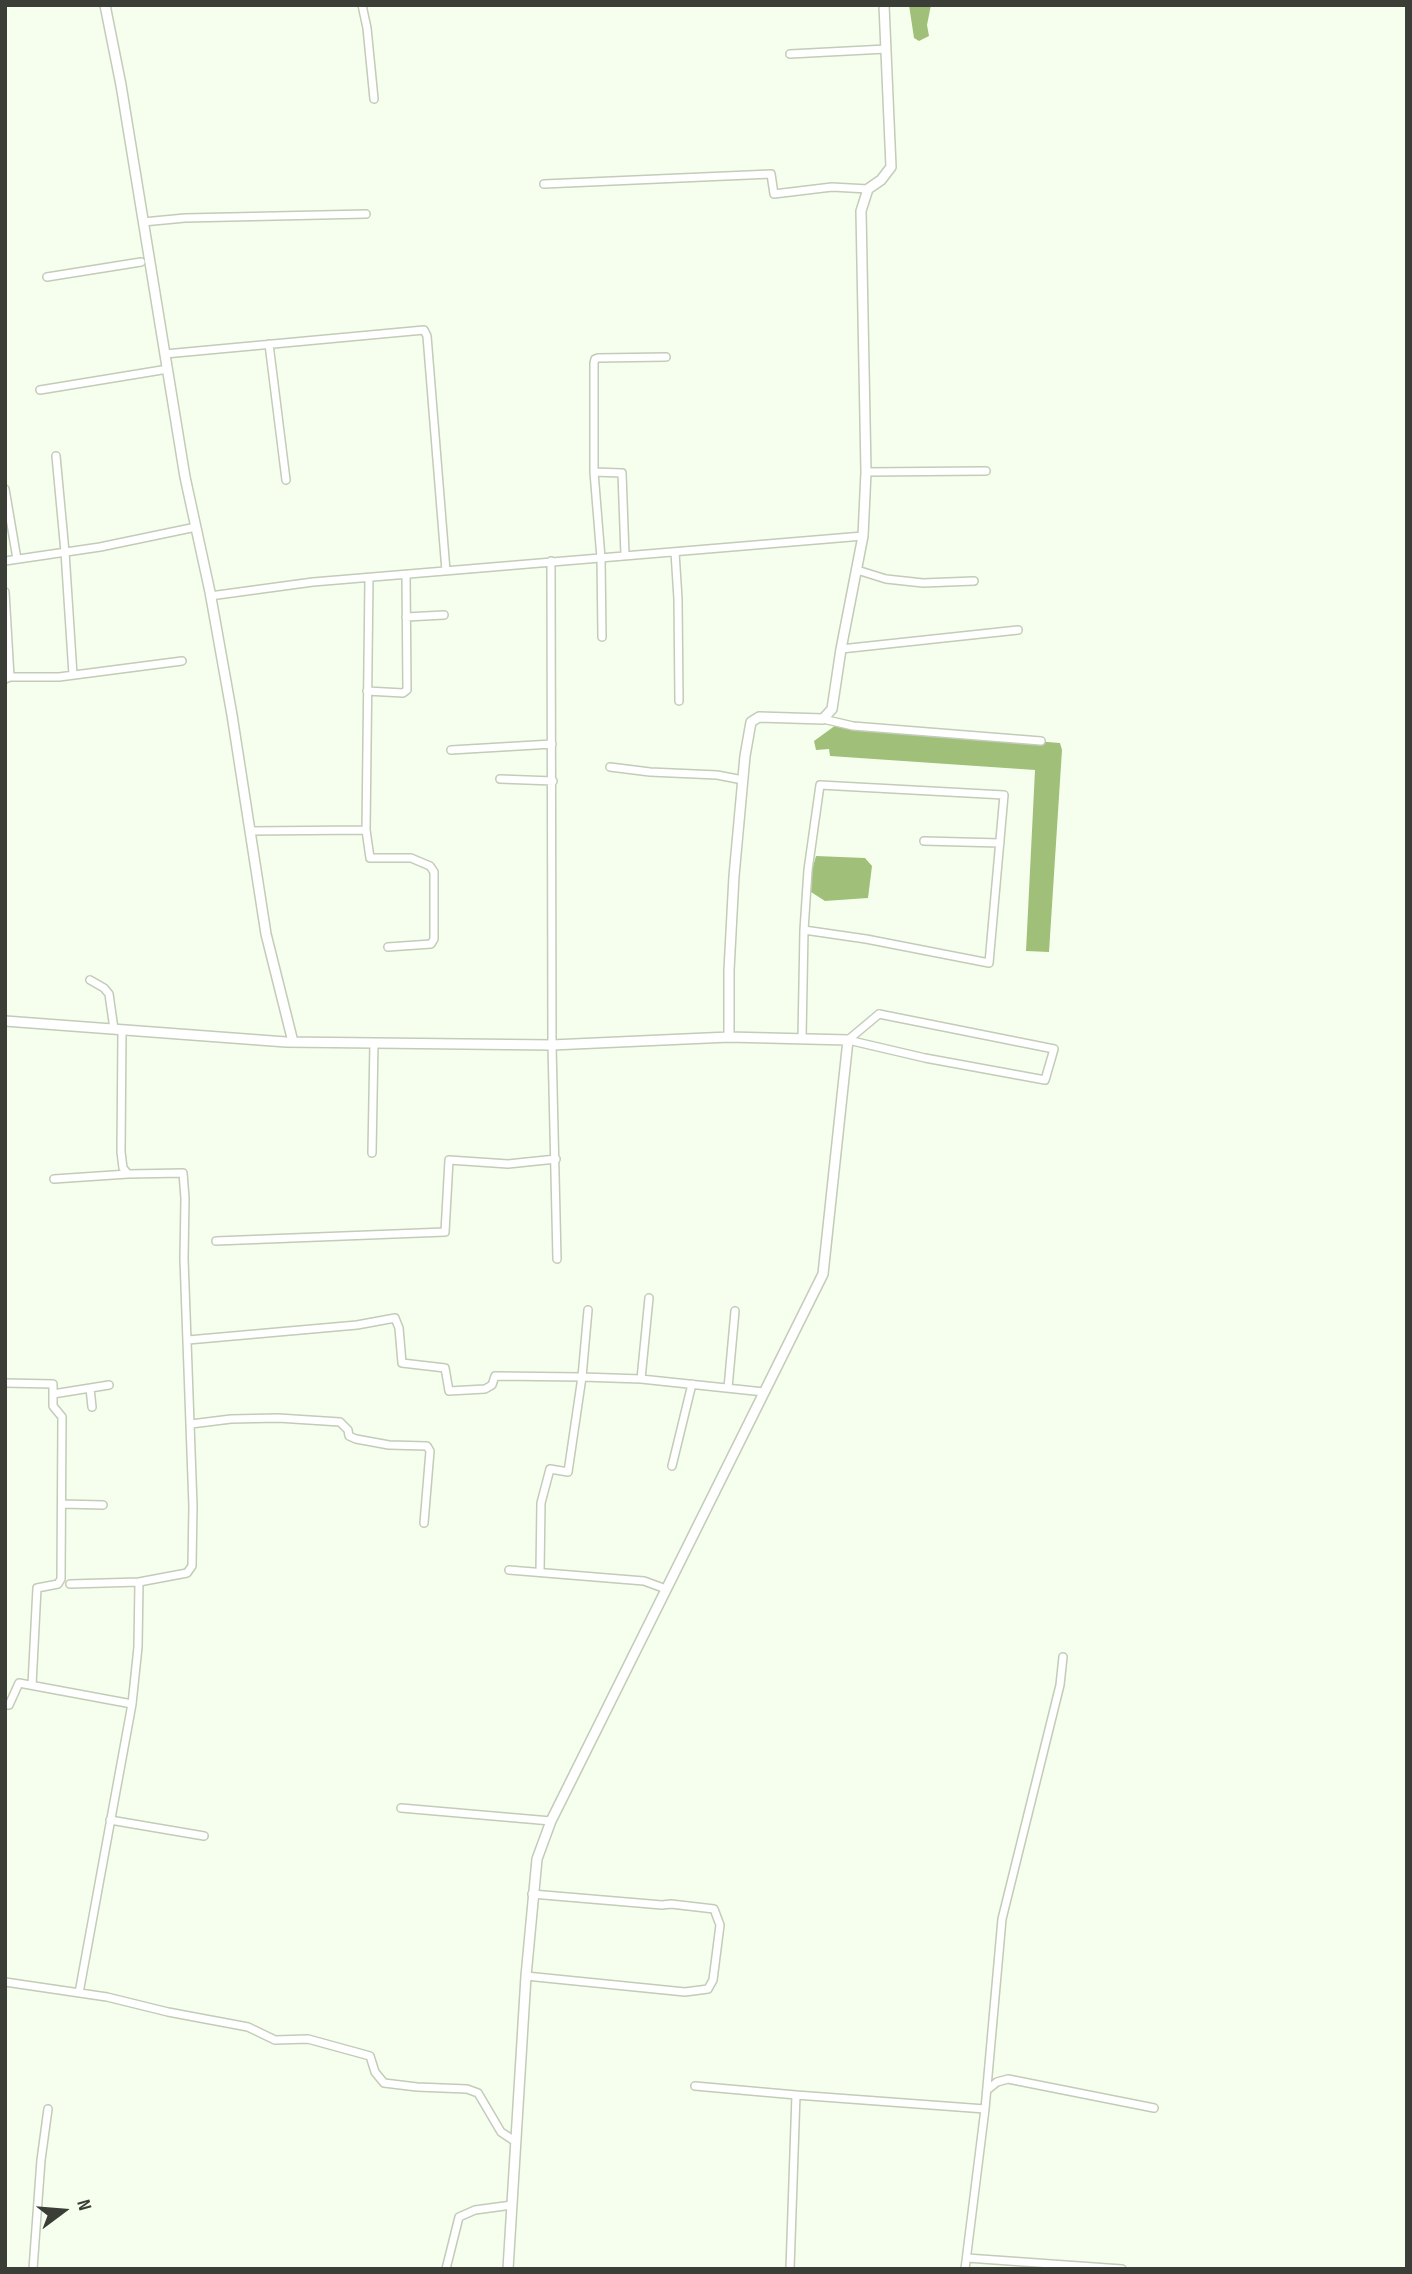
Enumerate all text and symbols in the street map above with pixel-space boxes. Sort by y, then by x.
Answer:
north arrow [28,2176,98,2246]
text: N [71,2197,96,2213]

